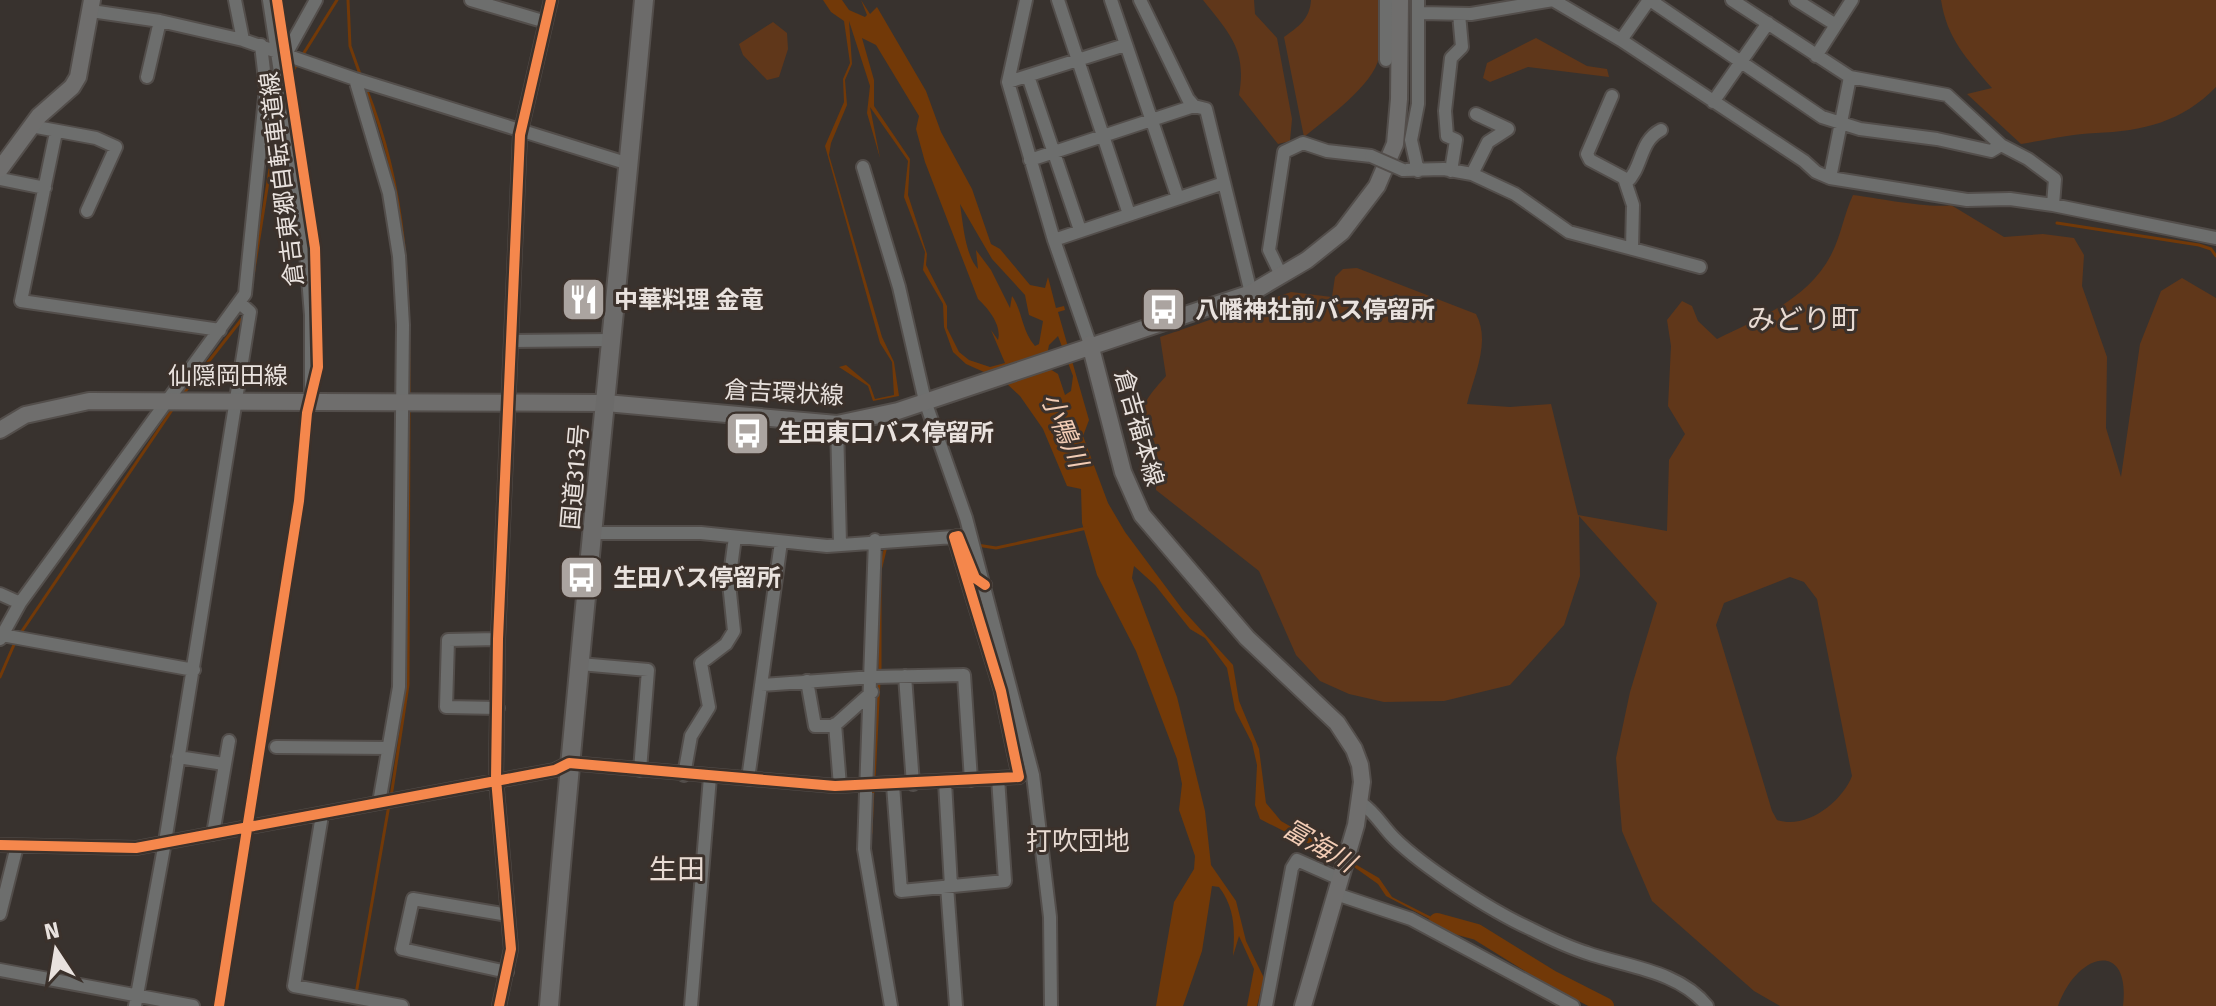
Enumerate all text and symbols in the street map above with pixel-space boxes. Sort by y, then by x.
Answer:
street label: 倉吉東郷自転車道線 [255,70,309,288]
restaurant icon: 中華料理 金竜 [559,276,607,324]
place label: 中華料理 金竜 [614,286,764,314]
bus stop icon: 八幡神社前バス停留所 [1140,286,1188,334]
place label: 八幡神社前バス停留所 [1195,296,1435,324]
district label: みどり町 [1747,303,1859,336]
street label: 仙隠岡田線 [168,362,288,390]
street label: 倉吉福本線 [1109,366,1169,490]
street label: 倉吉環状線 [723,376,845,410]
water label: 小鴨川 [1034,388,1095,475]
bus stop icon: 生田東口バス停留所 [723,409,771,457]
place label: 生田東口バス停留所 [778,419,994,447]
street label: 国道313号 [556,423,594,531]
bus stop icon: 生田バス停留所 [558,554,606,602]
place label: 生田バス停留所 [613,564,781,592]
water label: 富海川 [1277,813,1363,880]
district label: 打吹団地 [1026,826,1130,857]
district label: 生田 [649,853,705,886]
north arrow [16,910,96,990]
text: N [42,916,62,946]

